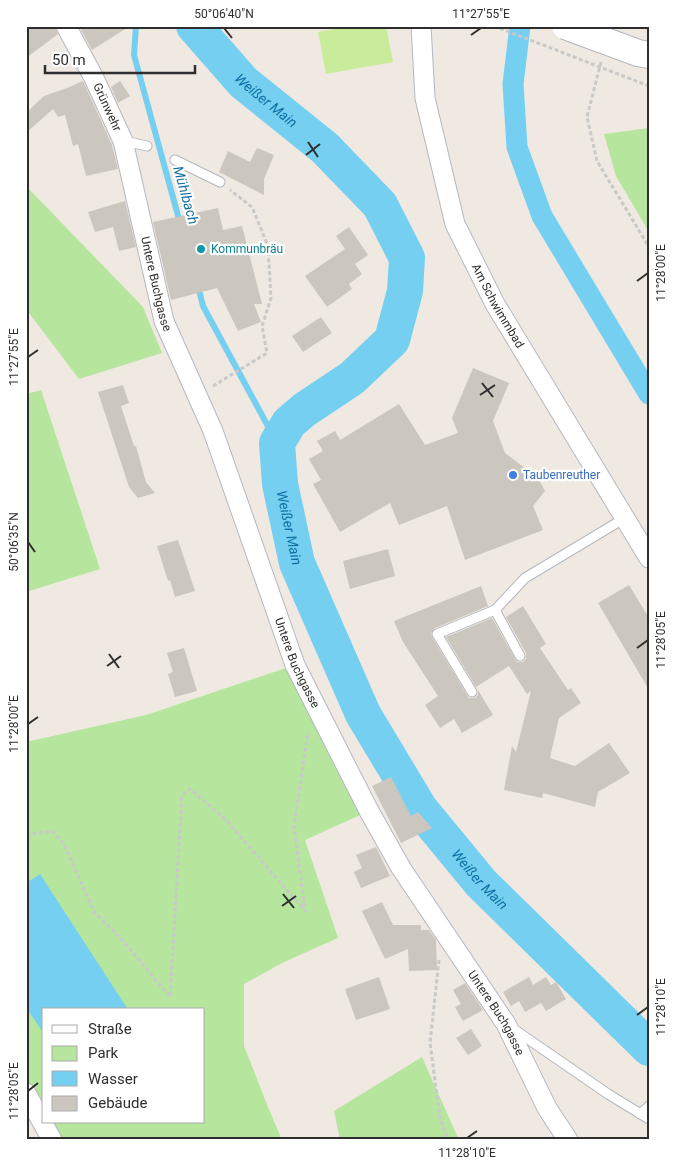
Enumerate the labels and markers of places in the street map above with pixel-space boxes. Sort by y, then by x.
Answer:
place label: Kommunbräu [211,242,283,256]
marker: Kommunbräu [195,243,207,255]
place label: Taubenreuther [523,468,600,482]
marker: Taubenreuther [507,469,519,481]

